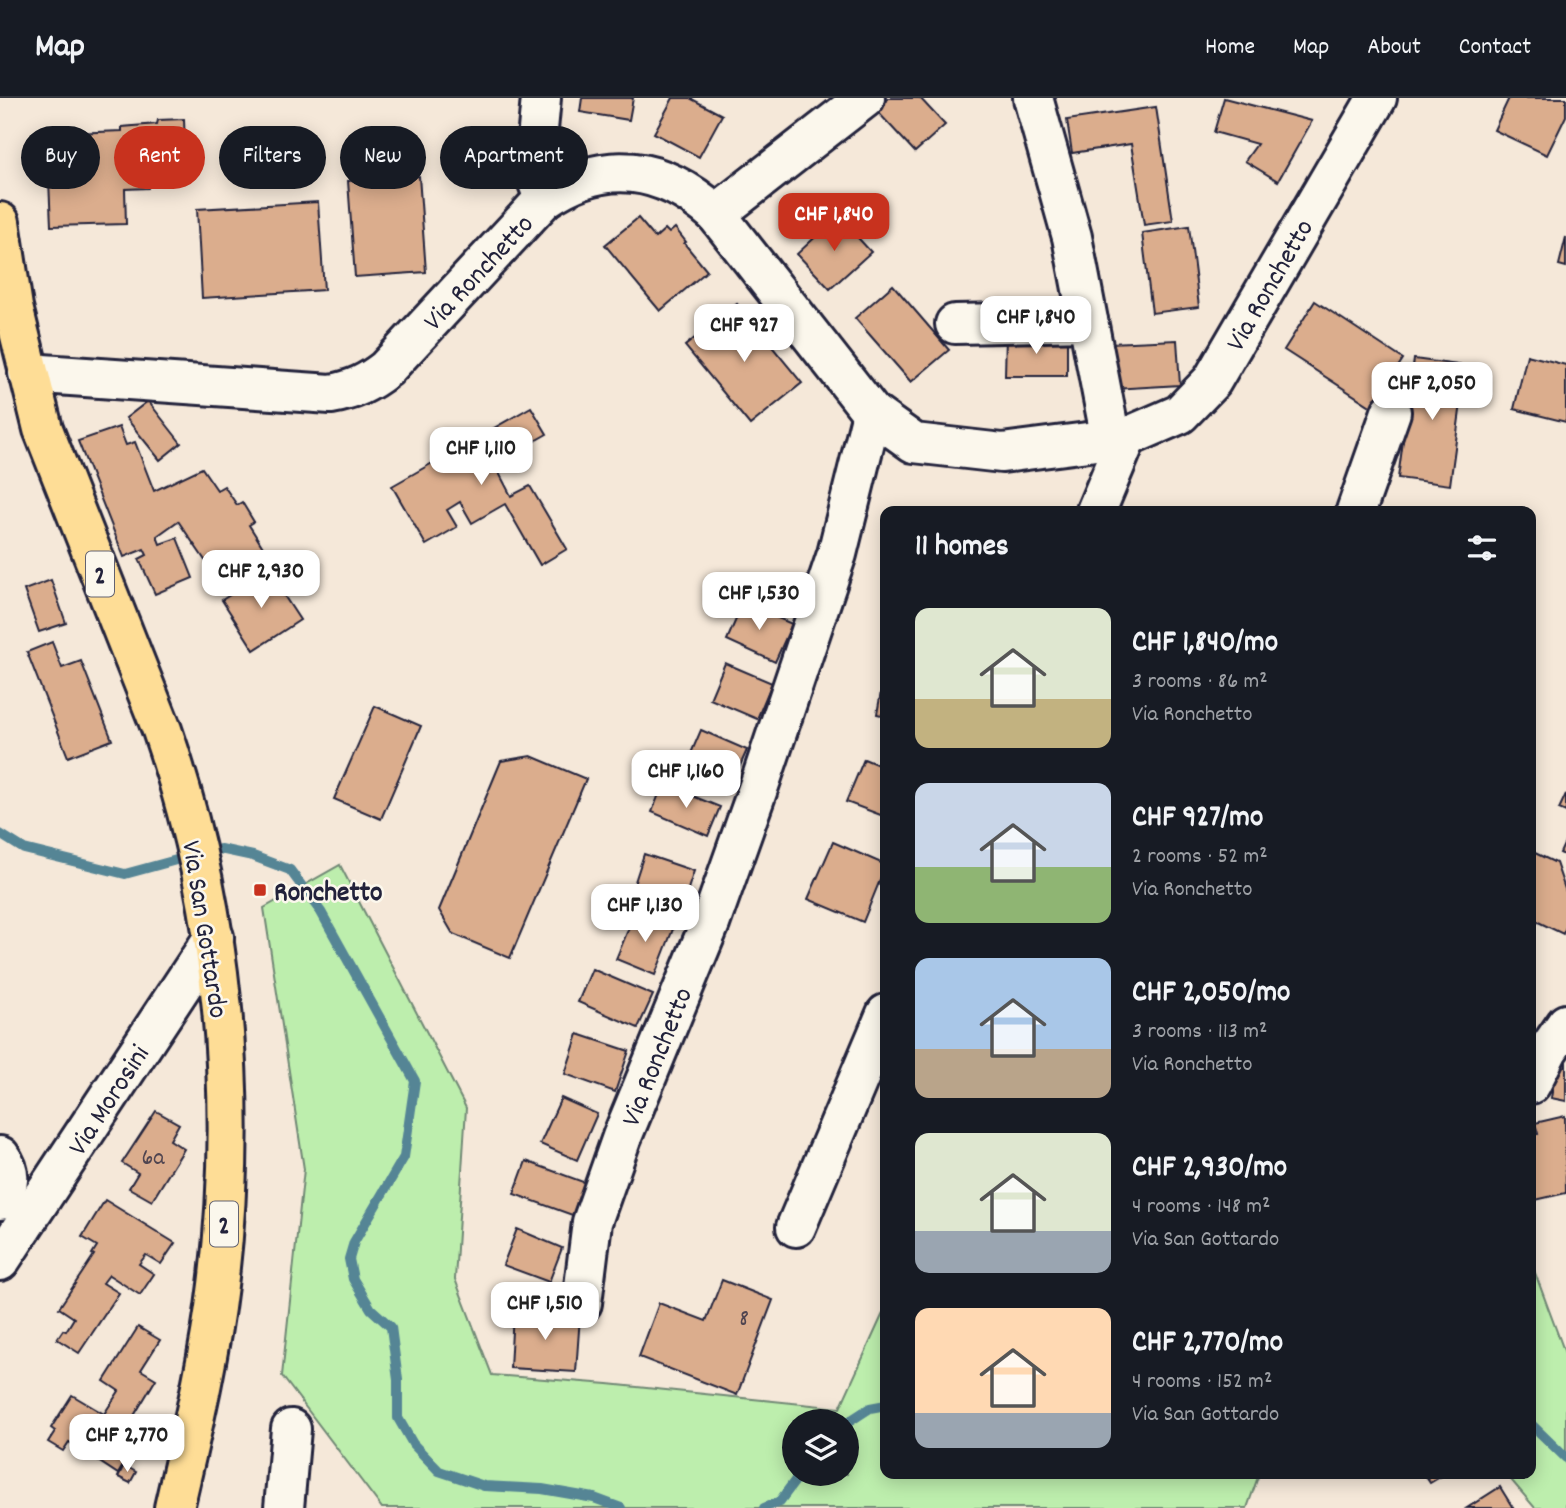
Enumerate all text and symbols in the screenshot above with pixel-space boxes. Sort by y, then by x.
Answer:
text: Map [35,25,85,72]
text: Home [1205,31,1255,65]
text: Map [1293,31,1329,65]
text: About [1367,31,1421,65]
text: Contact [1459,31,1531,65]
chip: Buy [21,126,100,189]
chip: Rent [114,126,205,189]
chip: Filters [219,126,326,189]
chip: New [340,126,426,189]
chip: Apartment [440,126,588,189]
pin: CHF 1,840 [754,194,914,253]
text: CHF 1,840 [794,199,874,232]
street label: Via Ronchetto [416,207,545,342]
street label: Via Ronchetto [1218,213,1326,360]
pin: CHF 1,840 [956,296,1116,356]
text: CHF 1,840 [996,302,1076,335]
pin: CHF 927 [679,304,809,364]
text: CHF 927 [710,310,778,343]
pin: CHF 2,050 [1352,362,1512,422]
text: CHF 2,050 [1388,368,1476,401]
pin: CHF 1,110 [401,428,561,487]
text: CHF 1,110 [446,433,516,466]
text: 11 homes [915,527,1009,570]
icon: filters [1463,529,1501,567]
pin: CHF 2,930 [181,550,341,610]
road number: 2 [86,552,114,596]
text: CHF 2,930 [218,556,304,589]
pin: CHF 1,530 [679,573,839,632]
text: CHF 1,530 [718,578,800,611]
text: CHF 1,840/mo [1132,623,1278,666]
icon: home [971,636,1055,720]
text: 3 rooms · 86 m² [1132,666,1268,699]
text: Via Ronchetto [1132,699,1253,732]
pin: CHF 1,160 [606,750,766,810]
text: CHF 1,160 [648,756,724,789]
text: CHF 927/mo [1132,798,1263,841]
icon: home [971,811,1055,895]
street label: Via San Gottardo [168,838,236,1021]
text: 2 rooms · 52 m² [1132,841,1268,874]
text: Via Ronchetto [1132,874,1253,907]
place label: Ronchetto [274,875,383,915]
marker: Ronchetto [252,882,268,898]
pin: CHF 1,130 [565,884,725,944]
text: CHF 1,130 [607,890,683,923]
text: CHF 2,050/mo [1132,973,1290,1016]
street label: Via Ronchetto [614,982,706,1133]
icon: home [971,986,1055,1070]
text: 3 rooms · 113 m² [1132,1016,1268,1049]
street label: Via Morosini [60,1038,162,1165]
text: Via Ronchetto [1132,1049,1253,1082]
house number: 6a [141,1142,165,1176]
text: CHF 2,930/mo [1132,1148,1287,1191]
icon: home [971,1161,1055,1245]
text: 4 rooms · 148 m² [1132,1191,1270,1224]
road number: 2 [210,1202,238,1246]
text: Via San Gottardo [1132,1224,1279,1257]
pin: CHF 1,510 [465,1282,625,1342]
text: CHF 1,510 [507,1288,583,1321]
house number: 8 [739,1303,749,1337]
text: CHF 2,770/mo [1132,1323,1283,1366]
icon: home [971,1336,1055,1420]
text: 4 rooms · 152 m² [1132,1366,1272,1399]
text: Via San Gottardo [1132,1399,1279,1432]
map controls [782,1409,859,1486]
button: layers [782,1409,859,1486]
pin: CHF 2,770 [47,1414,207,1474]
text: CHF 2,770 [85,1420,169,1453]

